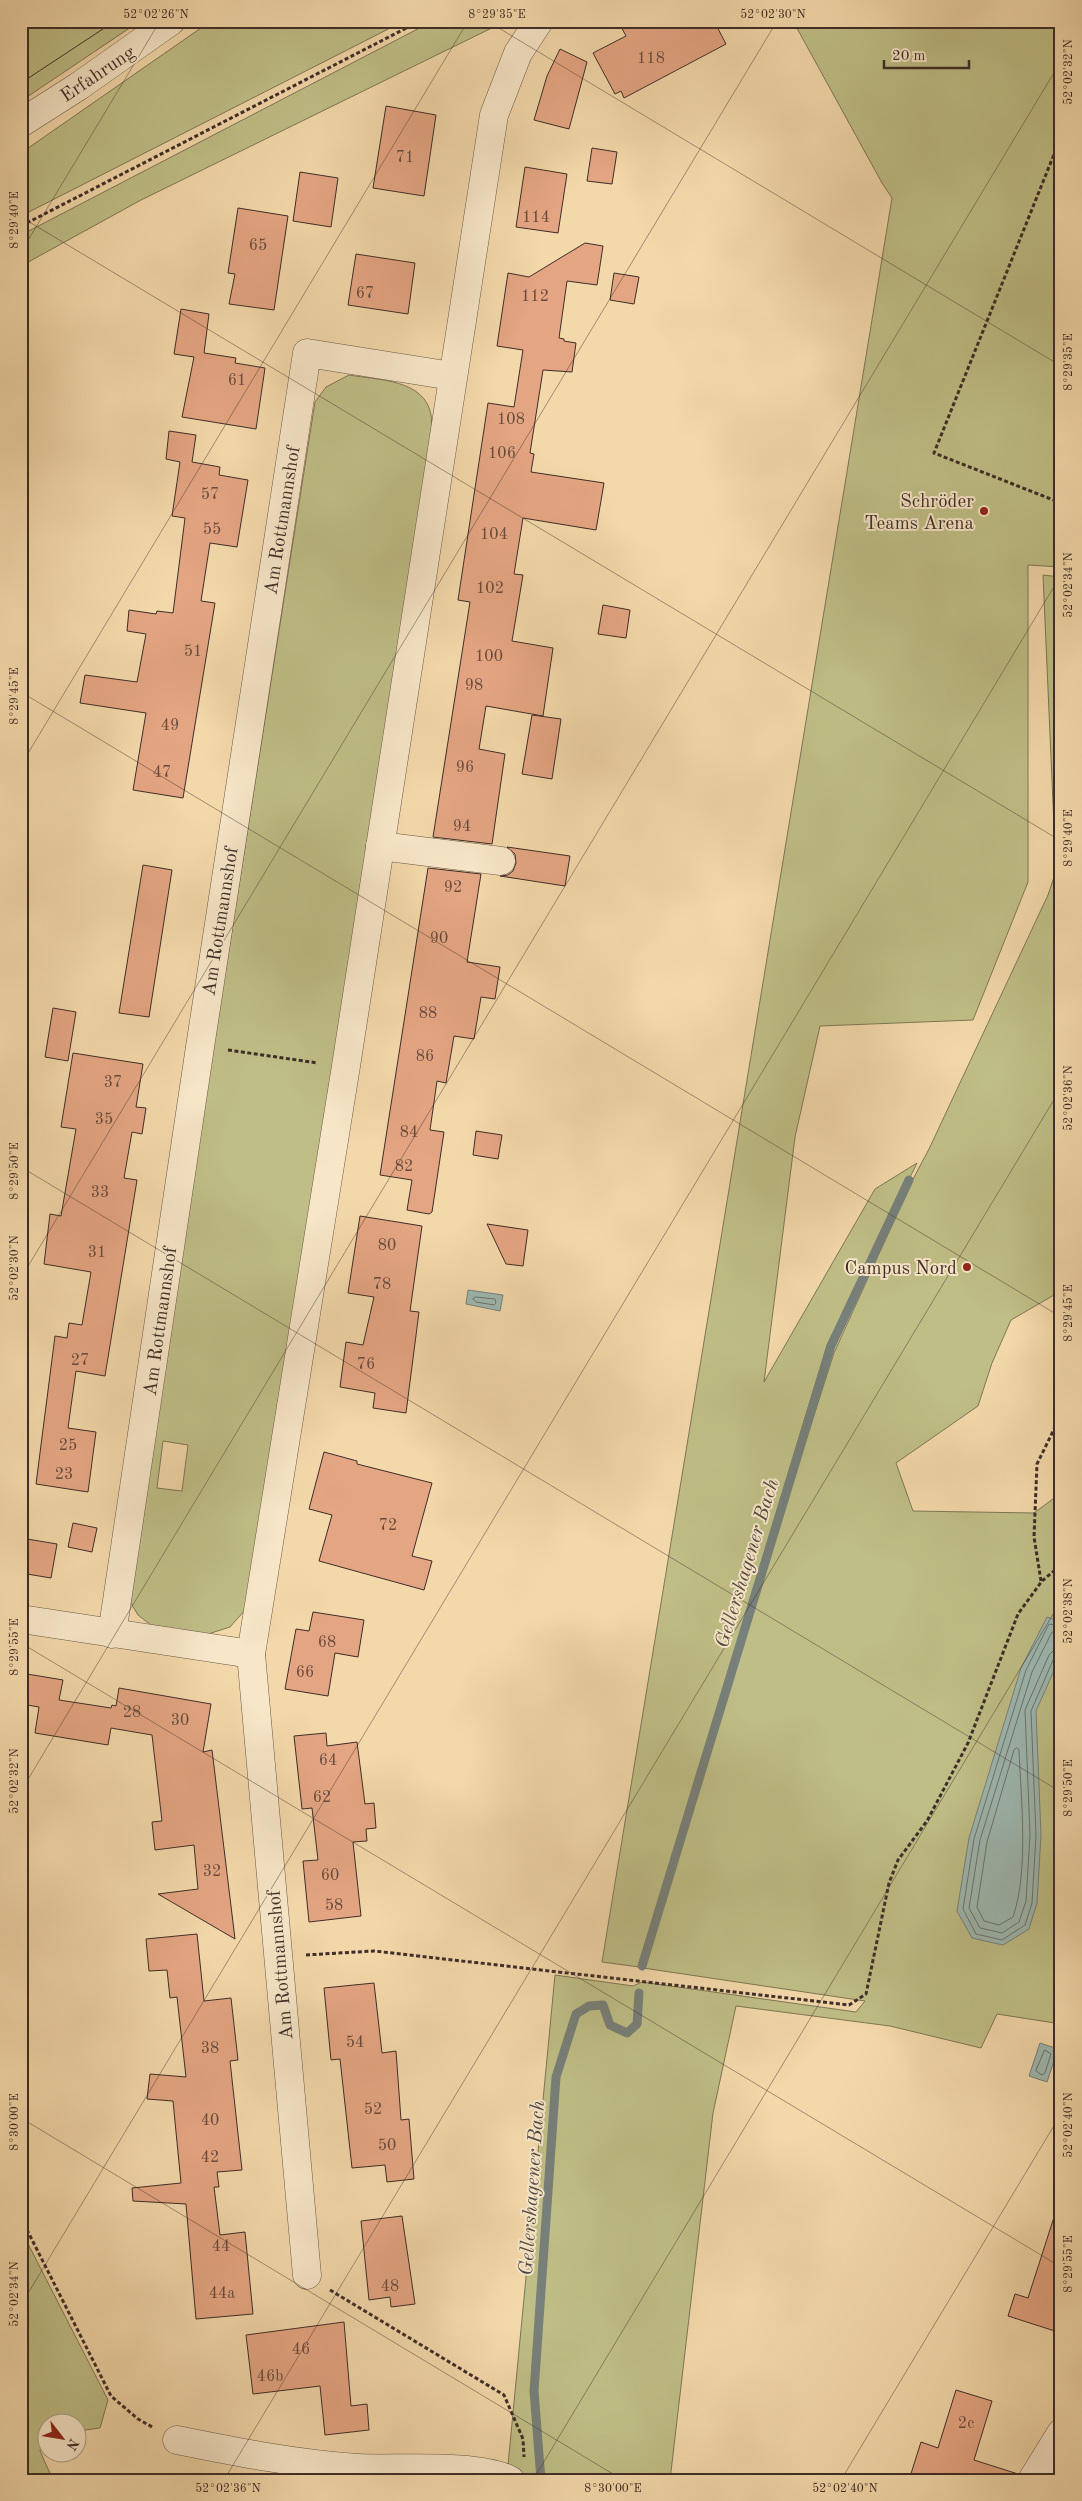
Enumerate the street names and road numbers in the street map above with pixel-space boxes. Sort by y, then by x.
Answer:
street label: Erfahrung [58,43,140,107]
street label: Am Rottmannshof [262,444,305,596]
street label: Am Rottmannshof [200,845,243,997]
street label: Am Rottmannshof [142,1245,181,1397]
street label: Am Rottmannshof [265,1888,298,2041]

